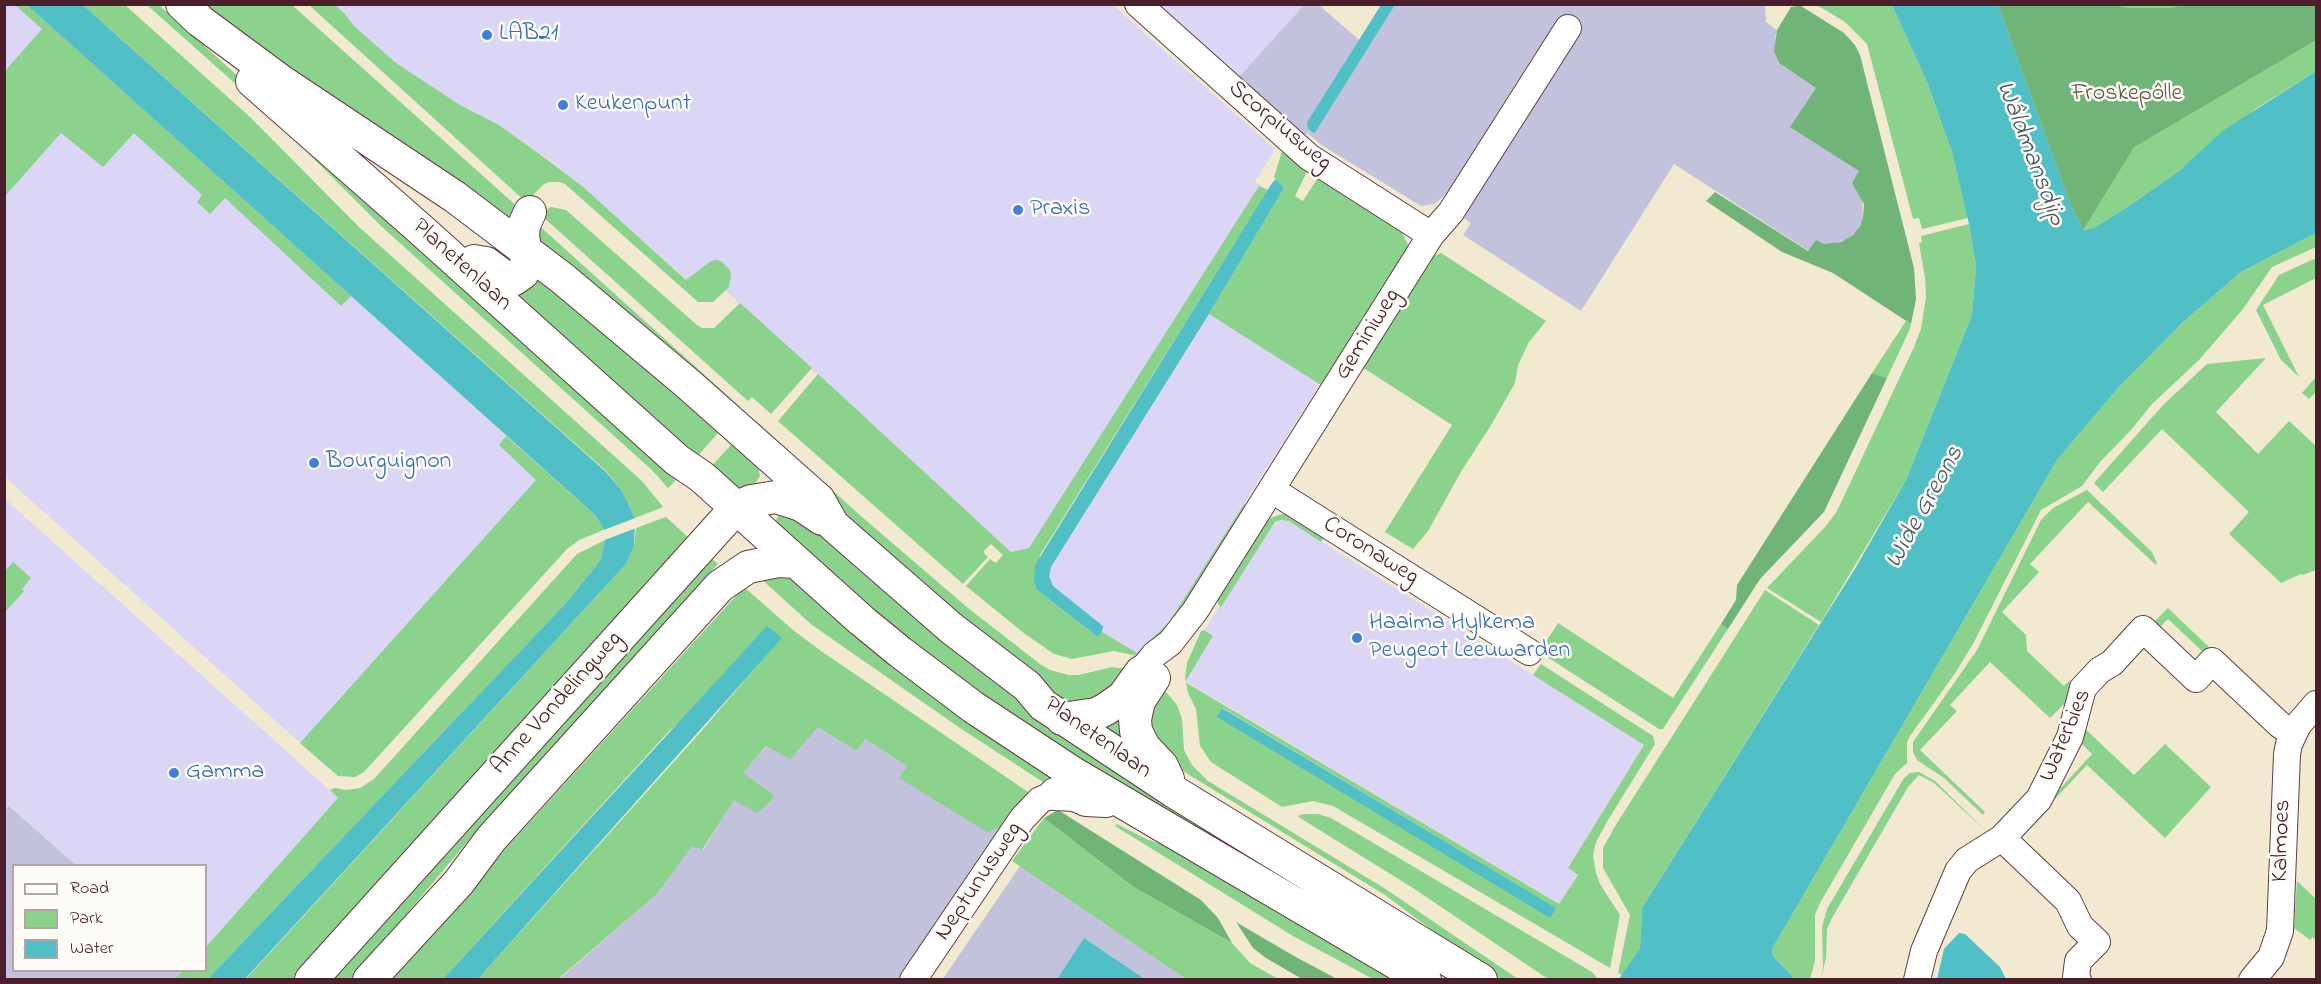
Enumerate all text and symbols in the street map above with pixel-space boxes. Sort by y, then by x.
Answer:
place label: LAB21 [499,21,558,49]
marker: LAB21 [480,28,494,42]
street label: Scorpiusweg [1221,75,1337,179]
water label: Wâldmansdjip [1987,77,2071,231]
park label: Froskepôlle [2072,81,2182,109]
place label: Keukenpunt [575,91,691,119]
marker: Keukenpunt [556,98,570,112]
place label: Praxis [1030,196,1090,224]
marker: Praxis [1011,203,1025,217]
street label: Planetenlaan [405,214,517,318]
street label: Geminiweg [1330,284,1408,386]
water label: Wide Greons [1880,442,1972,574]
place label: Bourguignon [326,449,451,477]
marker: Bourguignon [307,456,321,470]
street label: Coronaweg [1317,511,1423,593]
place label: Haaima Hylkema Peugeot Leeuwarden [1369,610,1570,666]
street label: Anne Vondelingweg [486,626,630,782]
marker: Haaima Hylkema Peugeot Leeuwarden [1350,631,1364,645]
street label: Waterbies [2035,685,2099,787]
street label: Planetenlaan [1038,692,1156,786]
place label: Gamma [186,759,264,787]
marker: Gamma [167,766,181,780]
street label: Kalmoes [2267,799,2299,883]
street label: Neptunusweg [930,817,1030,947]
legend [12,864,207,972]
text: Road [70,876,109,902]
text: Park [70,906,103,932]
text: Water [70,936,113,962]

